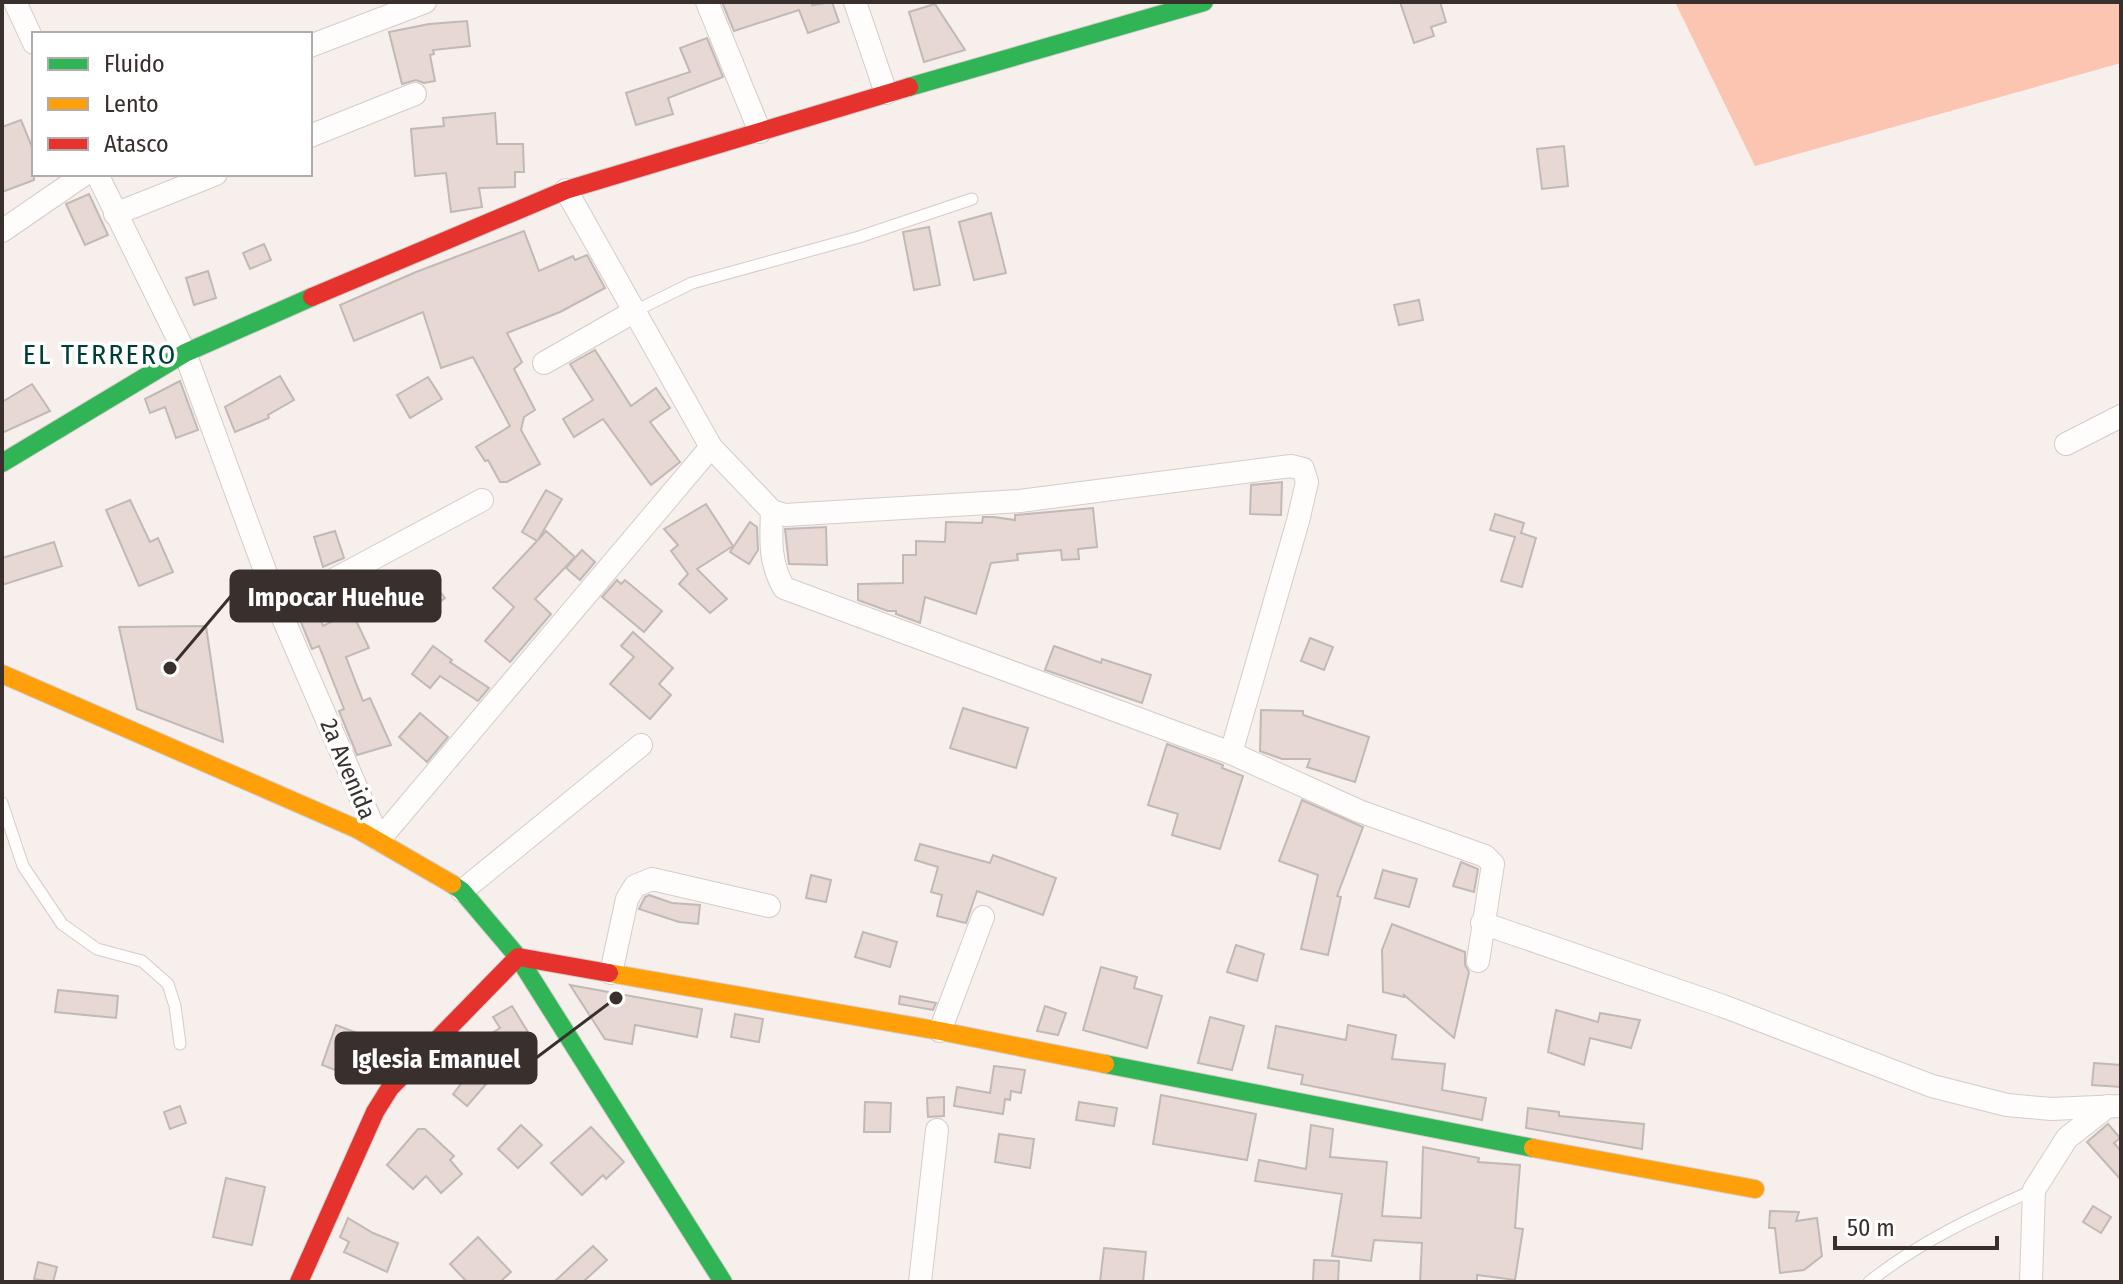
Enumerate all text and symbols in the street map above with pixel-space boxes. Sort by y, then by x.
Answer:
legend [32,32,312,176]
text: Fluido [104,50,165,78]
text: Lento [104,90,159,118]
text: Atasco [104,130,169,158]
district label: EL TERRERO [23,338,177,371]
callout: Impocar Huehue [231,571,440,621]
text: Impocar Huehue [248,582,424,613]
street label: 2a Avenida [314,715,382,823]
callout: Iglesia Emanuel [336,1033,536,1083]
text: Iglesia Emanuel [352,1044,521,1075]
scale bar [1835,1200,1997,1250]
text: 50 m [1847,1214,1895,1242]

